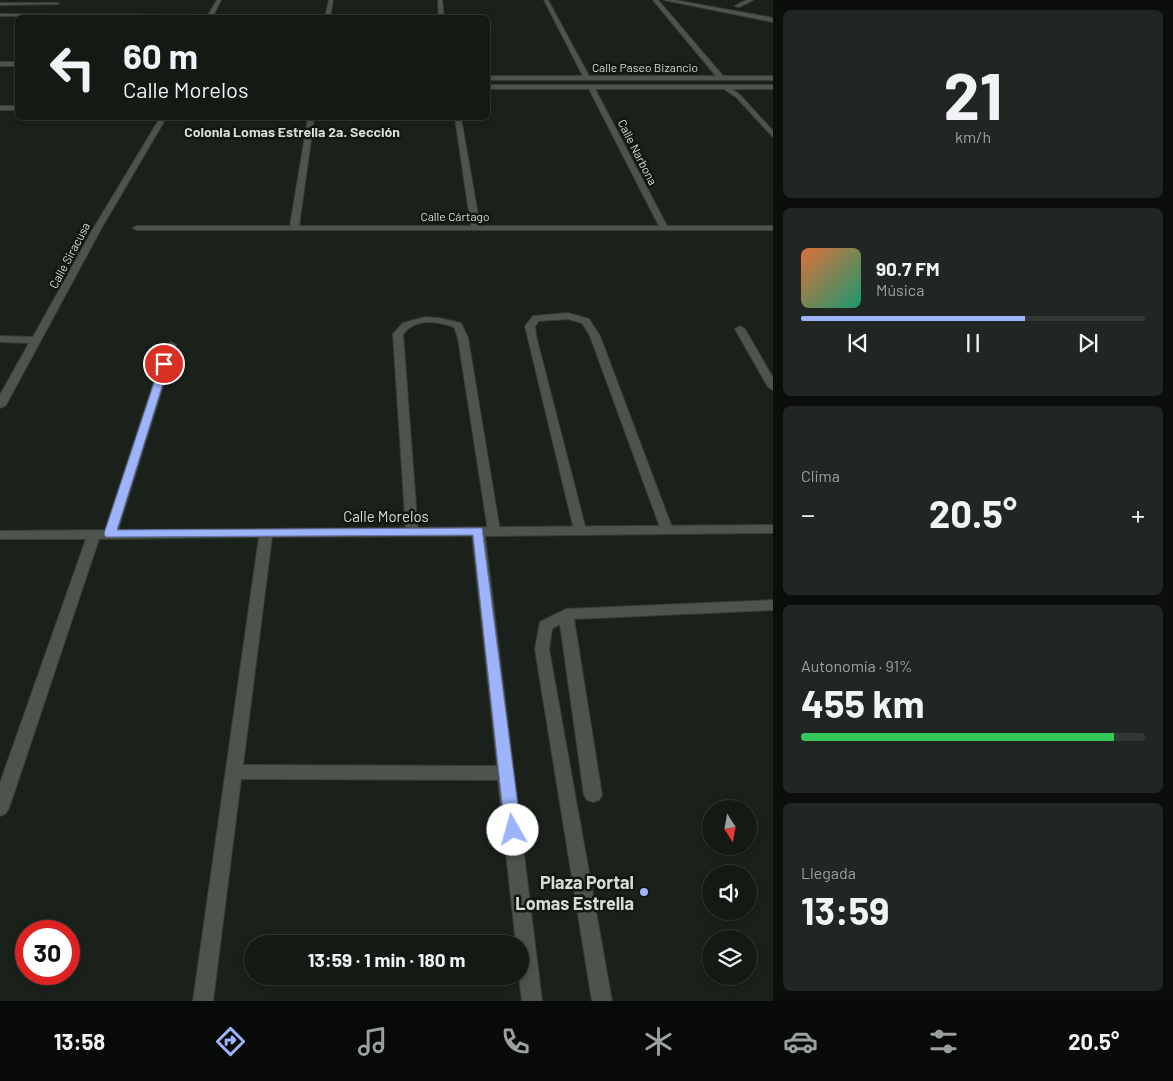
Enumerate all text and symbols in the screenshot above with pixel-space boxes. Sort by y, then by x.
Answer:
text: 60 m [123,34,198,76]
icon: left [40,35,105,100]
text: 21 [943,55,1003,133]
street label: Calle Paseo Bizancio [592,60,698,74]
text: Calle Morelos [123,76,249,102]
street label: Calle Narbona [615,117,661,187]
district label: Colonia Lomas Estrella 2a. Sección [184,123,400,140]
text: km/h [955,127,991,146]
street label: Calle Cártago [421,209,489,223]
street label: Calle Siracusa [46,220,92,290]
text: 90.7 FM [876,257,940,280]
text: Música [876,280,924,299]
icon: previous [844,329,872,357]
icon: pause [959,329,987,357]
icon: next [1074,329,1102,357]
pin [143,343,185,385]
icon: arrive [150,350,178,378]
text: Clima [801,466,840,485]
text: 20.5° [929,490,1017,536]
text: − [801,497,815,531]
text: + [1131,497,1145,531]
street label: Calle Morelos [343,507,429,525]
text: Autonomía · 91% [801,656,913,675]
text: 455 km [801,680,925,726]
north arrow [702,800,758,855]
map controls [702,800,757,985]
position arrow [486,803,538,855]
text: Llegada [801,863,856,882]
button: sound [702,865,757,920]
place label: Plaza Portal Lomas Estrella [515,871,634,914]
marker: Plaza Portal Lomas Estrella [638,886,650,898]
text: 13:59 [801,887,889,933]
speed limit sign: 30 [15,920,80,985]
button: layers [702,930,757,985]
text: 13:59 · 1 min · 180 m [308,948,465,971]
icon: directions [213,1024,248,1059]
icon: music [355,1024,390,1059]
icon: phone [498,1024,533,1059]
icon: climate [641,1024,676,1059]
icon: car [783,1024,818,1059]
icon: filters [926,1024,961,1059]
text: 13:58 [54,1028,105,1054]
text: 20.5° [1068,1028,1119,1054]

